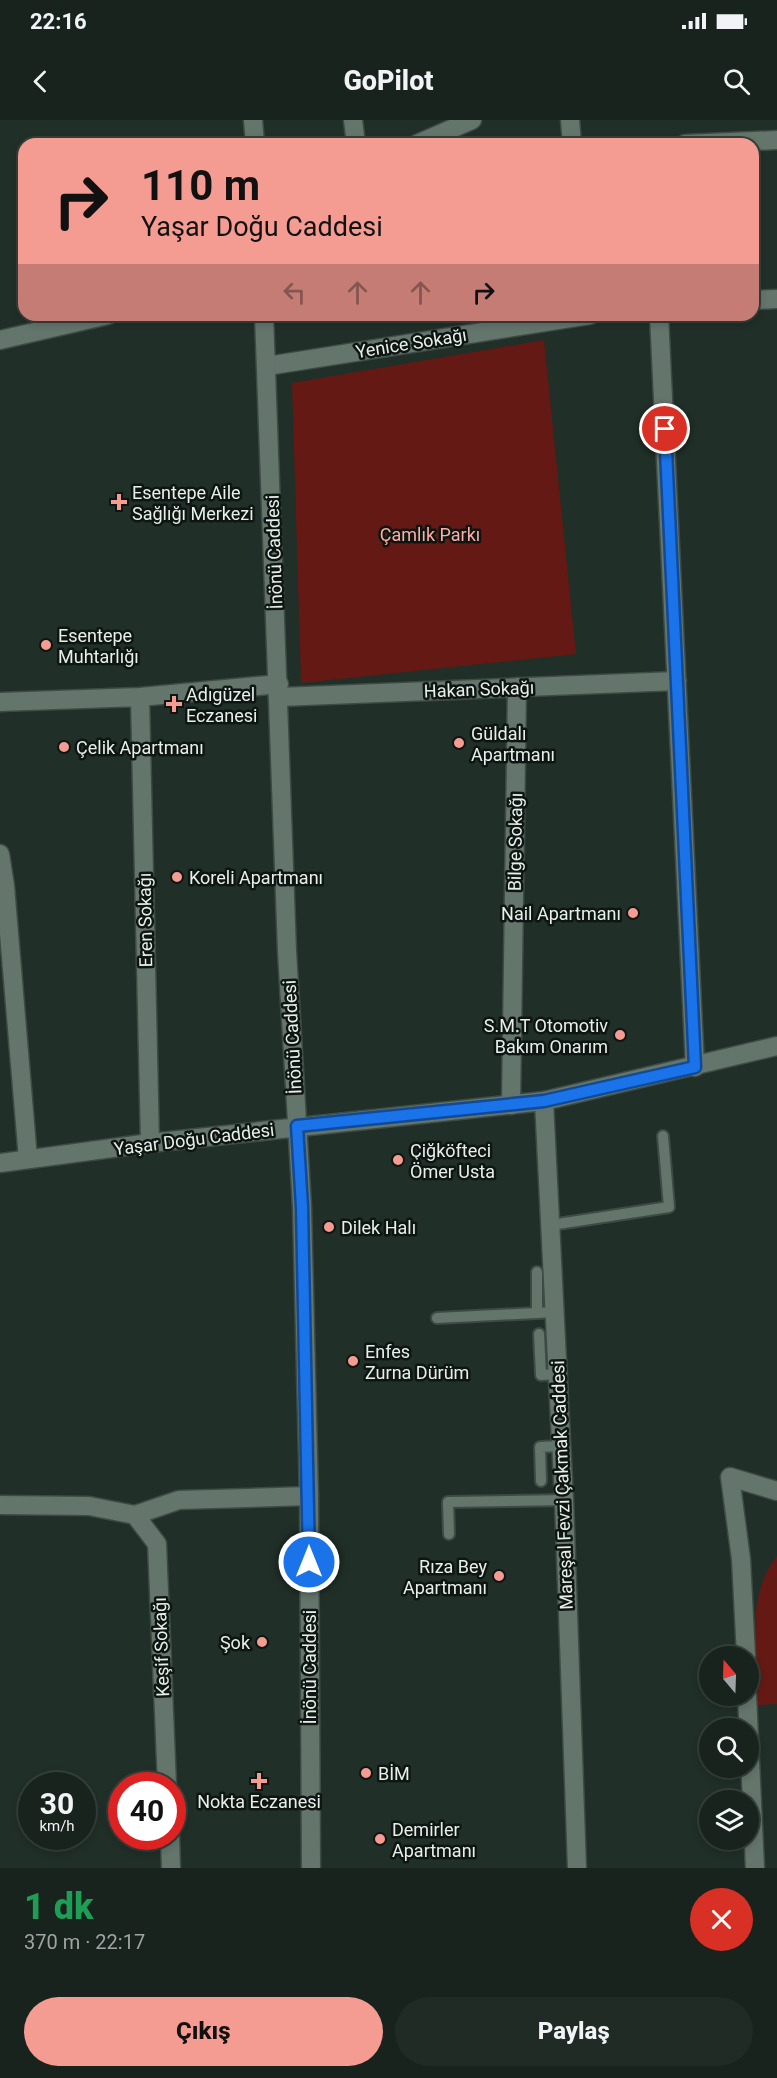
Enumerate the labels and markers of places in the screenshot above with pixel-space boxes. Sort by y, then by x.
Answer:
pin [639,403,690,454]
place label: Esentepe Aile Sağlığı Merkezi [132,482,254,524]
marker: Esentepe Aile Sağlığı Merkezi [110,493,128,511]
place label: Esentepe Muhtarlığı [58,625,139,667]
marker: Esentepe Muhtarlığı [39,638,53,652]
place label: Adıgüzel Eczanesi [186,684,257,726]
marker: Adıgüzel Eczanesi [167,697,181,711]
place label: Güldalı Apartmanı [471,723,555,765]
marker: Güldalı Apartmanı [452,736,466,750]
place label: Çelik Apartmanı [76,737,204,758]
marker: Çelik Apartmanı [57,740,71,754]
place label: Koreli Apartmanı [189,867,323,888]
marker: Koreli Apartmanı [170,870,184,884]
place label: Nail Apartmanı [501,903,621,924]
marker: Nail Apartmanı [626,906,640,920]
place label: S.M.T Otomotiv Bakım Onarım [484,1015,608,1057]
marker: S.M.T Otomotiv Bakım Onarım [613,1028,627,1042]
place label: Çiğköfteci Ömer Usta [410,1140,495,1182]
marker: Çiğköfteci Ömer Usta [391,1153,405,1167]
place label: Dilek Halı [341,1217,416,1238]
marker: Dilek Halı [322,1220,336,1234]
place label: Enfes Zurna Dürüm [365,1341,469,1383]
marker: Enfes Zurna Dürüm [346,1354,360,1368]
place label: Rıza Bey Apartmanı [403,1556,487,1598]
marker: Rıza Bey Apartmanı [492,1569,506,1583]
place label: Şok [220,1632,251,1653]
marker: Şok [255,1635,269,1649]
place label: BİM [378,1763,410,1784]
marker: BİM [359,1766,373,1780]
marker: Nokta Eczanesi [252,1774,266,1788]
place label: Nokta Eczanesi [197,1791,321,1812]
place label: Demirler Apartmanı [392,1819,476,1861]
marker: Demirler Apartmanı [373,1832,387,1846]

